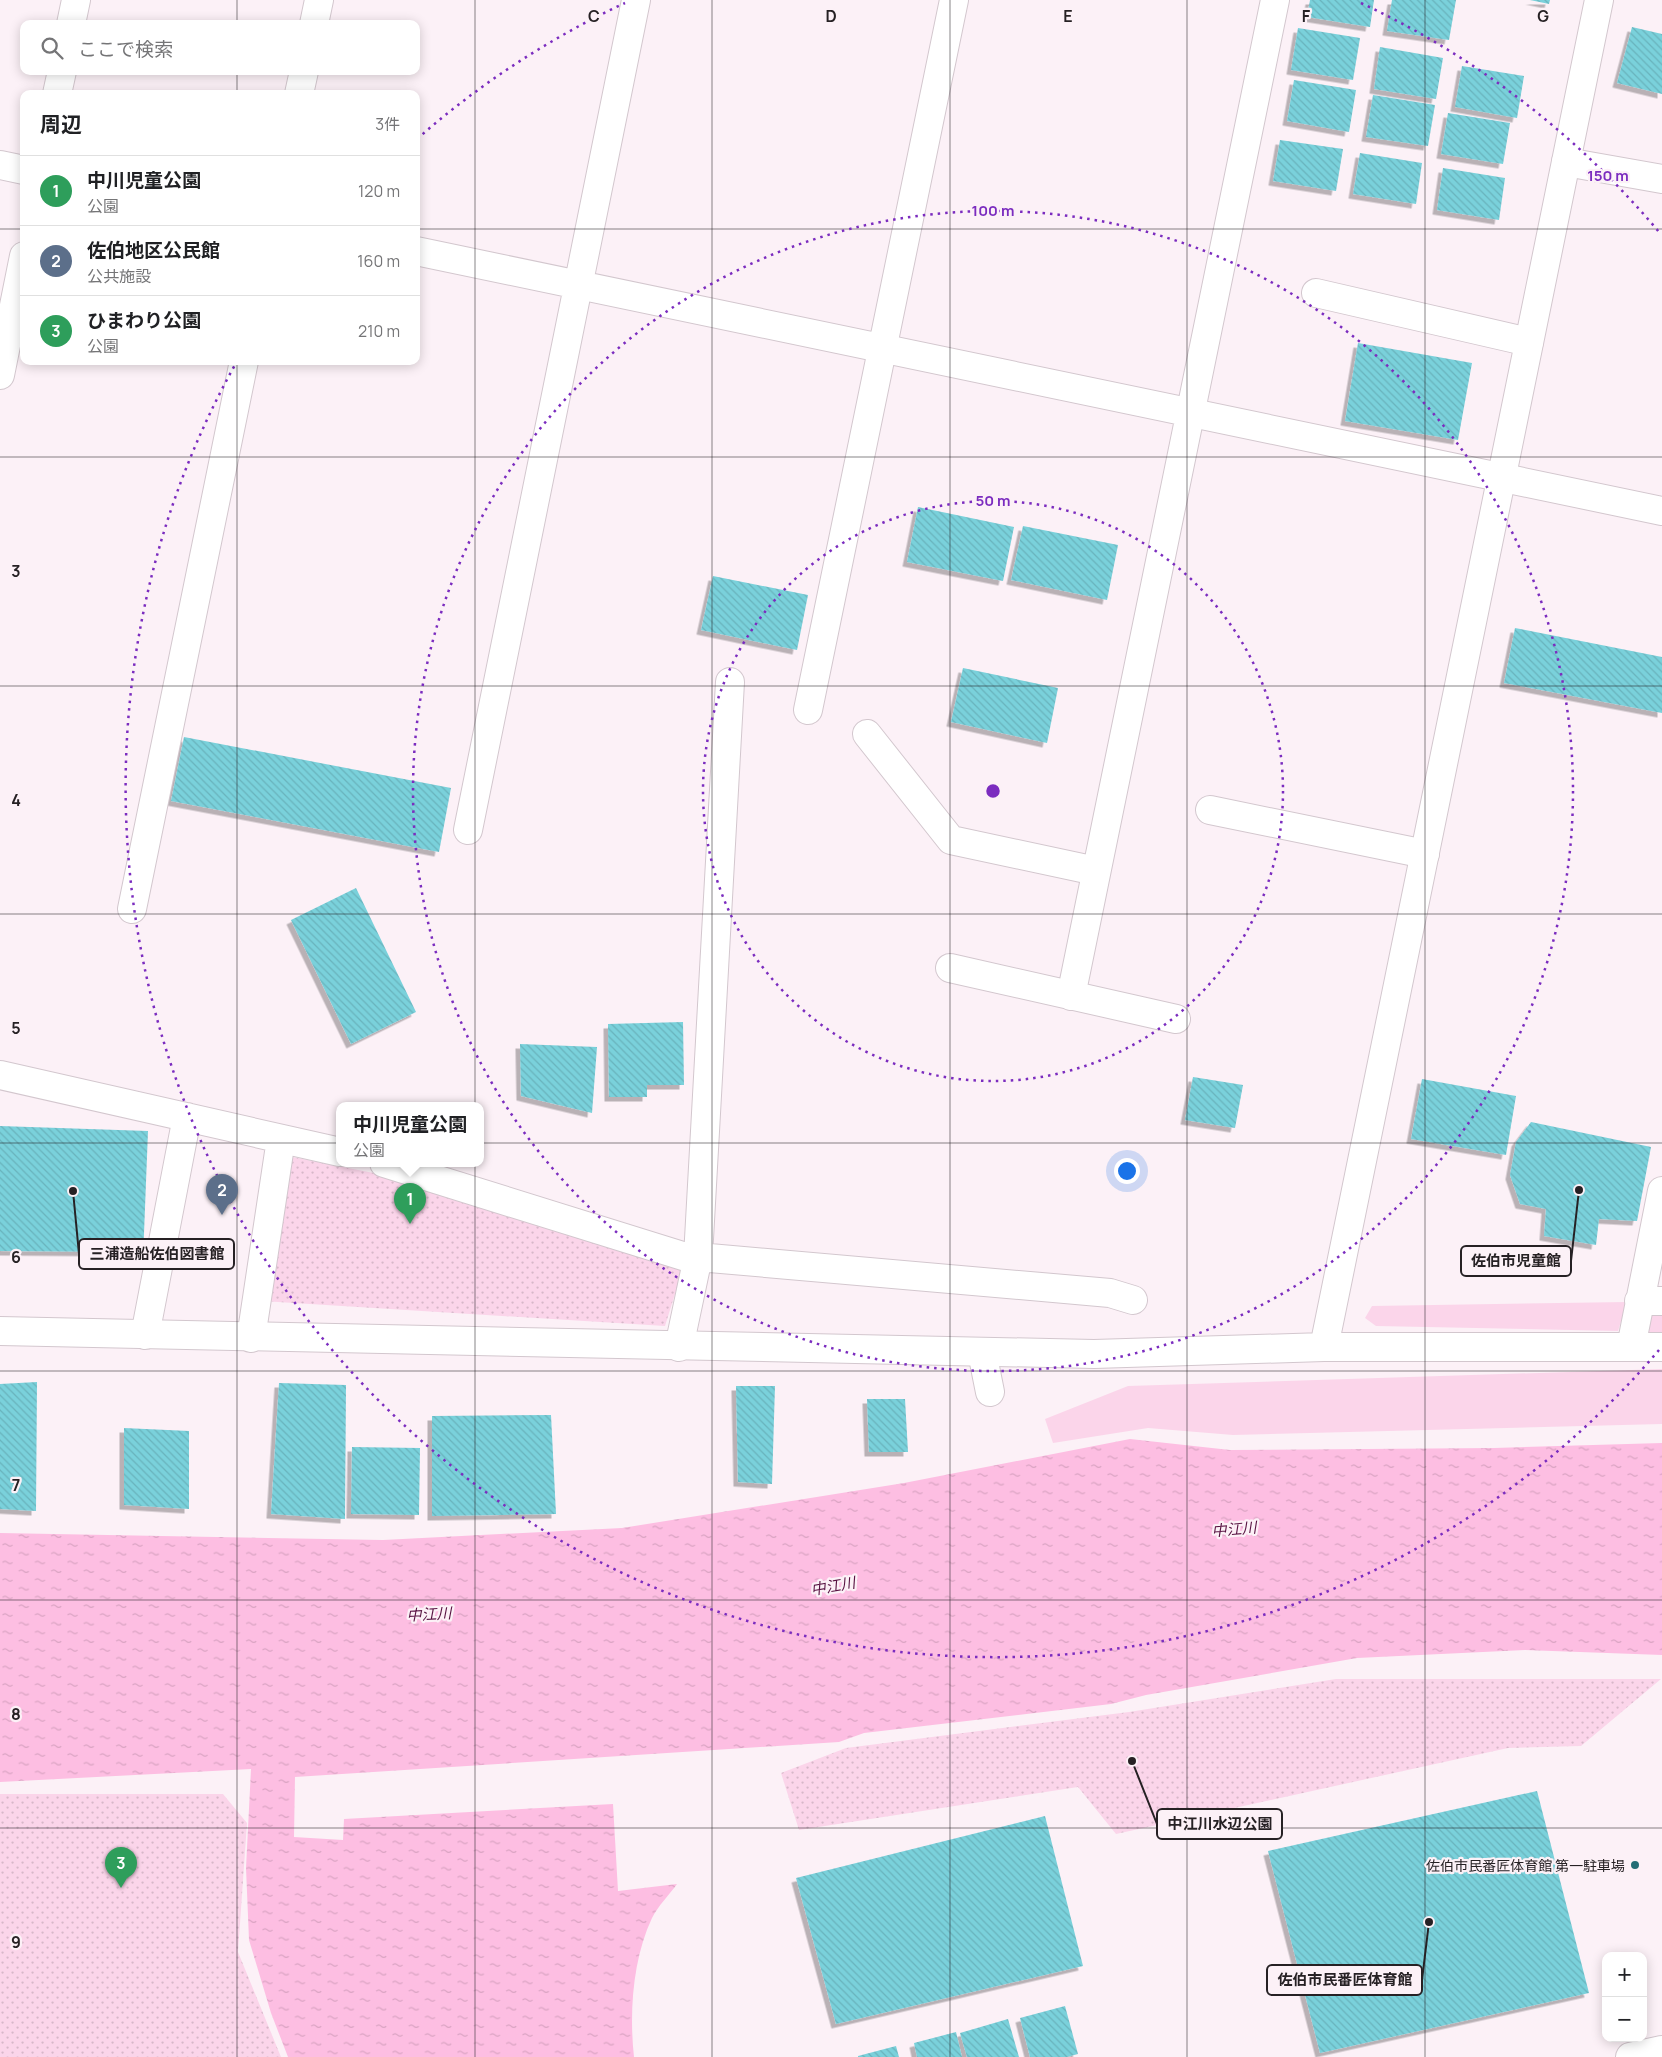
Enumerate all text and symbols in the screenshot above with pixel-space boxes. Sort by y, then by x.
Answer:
text: C [588,5,600,27]
text: D [825,5,837,27]
text: E [1063,5,1073,27]
text: F [1302,5,1311,27]
text: G [1537,5,1549,27]
search box [20,20,420,75]
icon: search [38,34,66,62]
text: ここで検索 [78,36,173,62]
text: 周辺 [40,110,82,138]
text: 3件 [375,113,400,135]
text: 150 m [1587,165,1629,186]
text: 中川児童公園 [87,167,201,193]
text: 1 [52,180,60,202]
text: 120 m [358,180,400,202]
text: 公園 [87,195,119,217]
text: 100 m [972,200,1014,221]
text: 佐伯地区公民館 [87,237,220,263]
text: 2 [51,250,61,272]
text: 160 m [357,250,400,272]
text: 公共施設 [87,265,151,287]
text: ひまわり公園 [87,307,201,333]
text: 3 [51,320,61,342]
text: 210 m [358,320,400,342]
text: 公園 [87,335,119,357]
text: 50 m [975,490,1011,511]
text: 3 [11,560,21,582]
centre of rings [984,782,1002,800]
text: 4 [11,789,21,811]
text: 5 [11,1017,21,1039]
popup [336,1102,484,1167]
text: 中川児童公園 [353,1111,467,1137]
text: 公園 [353,1139,385,1161]
your location [1114,1158,1140,1184]
pin: 2 [206,1174,238,1215]
pin: 1 [394,1183,426,1224]
callout: 三浦造船佐伯図書館 [79,1239,234,1269]
text: 三浦造船佐伯図書館 [89,1243,225,1264]
text: 6 [11,1246,21,1268]
callout: 佐伯市児童館 [1461,1246,1571,1276]
text: 佐伯市児童館 [1471,1250,1561,1271]
text: 7 [12,1474,20,1496]
water label: 中江川 [1211,1516,1259,1541]
water label: 中江川 [809,1571,859,1600]
water label: 中江川 [406,1602,454,1626]
text: 8 [11,1703,21,1725]
callout: 中江川水辺公園 [1157,1809,1282,1839]
text: 中江川水辺公園 [1167,1813,1273,1834]
pin: 3 [105,1847,137,1888]
place label: 佐伯市民番匠体育館 第一駐車場 [1426,1856,1625,1875]
marker: 佐伯市民番匠体育館 第一駐車場 [1629,1859,1641,1871]
text: 9 [11,1931,21,1953]
map controls [1602,1952,1647,2042]
button: + [1602,1952,1647,1997]
callout: 佐伯市民番匠体育館 [1267,1965,1422,1995]
text: 佐伯市民番匠体育館 [1277,1969,1413,1990]
button: − [1602,1997,1647,2042]

